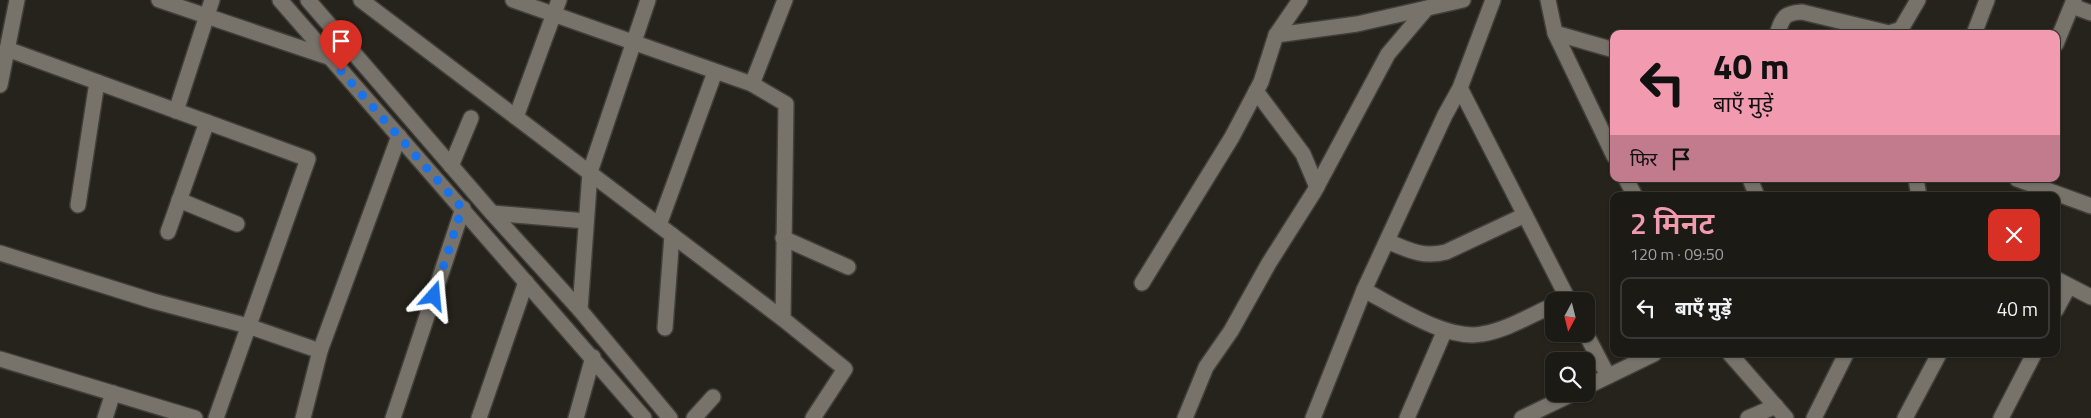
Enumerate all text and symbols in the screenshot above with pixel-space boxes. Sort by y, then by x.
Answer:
pin [320,20,362,71]
icon: arrive [327,27,355,55]
text: 40 m [1713,39,1789,93]
icon: left [1630,50,1695,115]
text: बाएँ मुड़ें [1713,87,1773,121]
text: फिर [1630,144,1657,173]
icon: arrive [1667,145,1695,173]
text: 2 मिनट [1630,200,1714,246]
button: close [1988,209,2040,261]
text: 120 m · 09:50 [1630,242,1724,266]
position arrow [407,269,459,321]
north arrow [1545,292,1595,342]
map controls [1545,292,1595,402]
text: बाएँ मुड़ें [1675,293,1731,322]
icon: left [1632,294,1660,322]
text: 40 m [1997,294,2038,323]
button: search [1545,352,1595,402]

